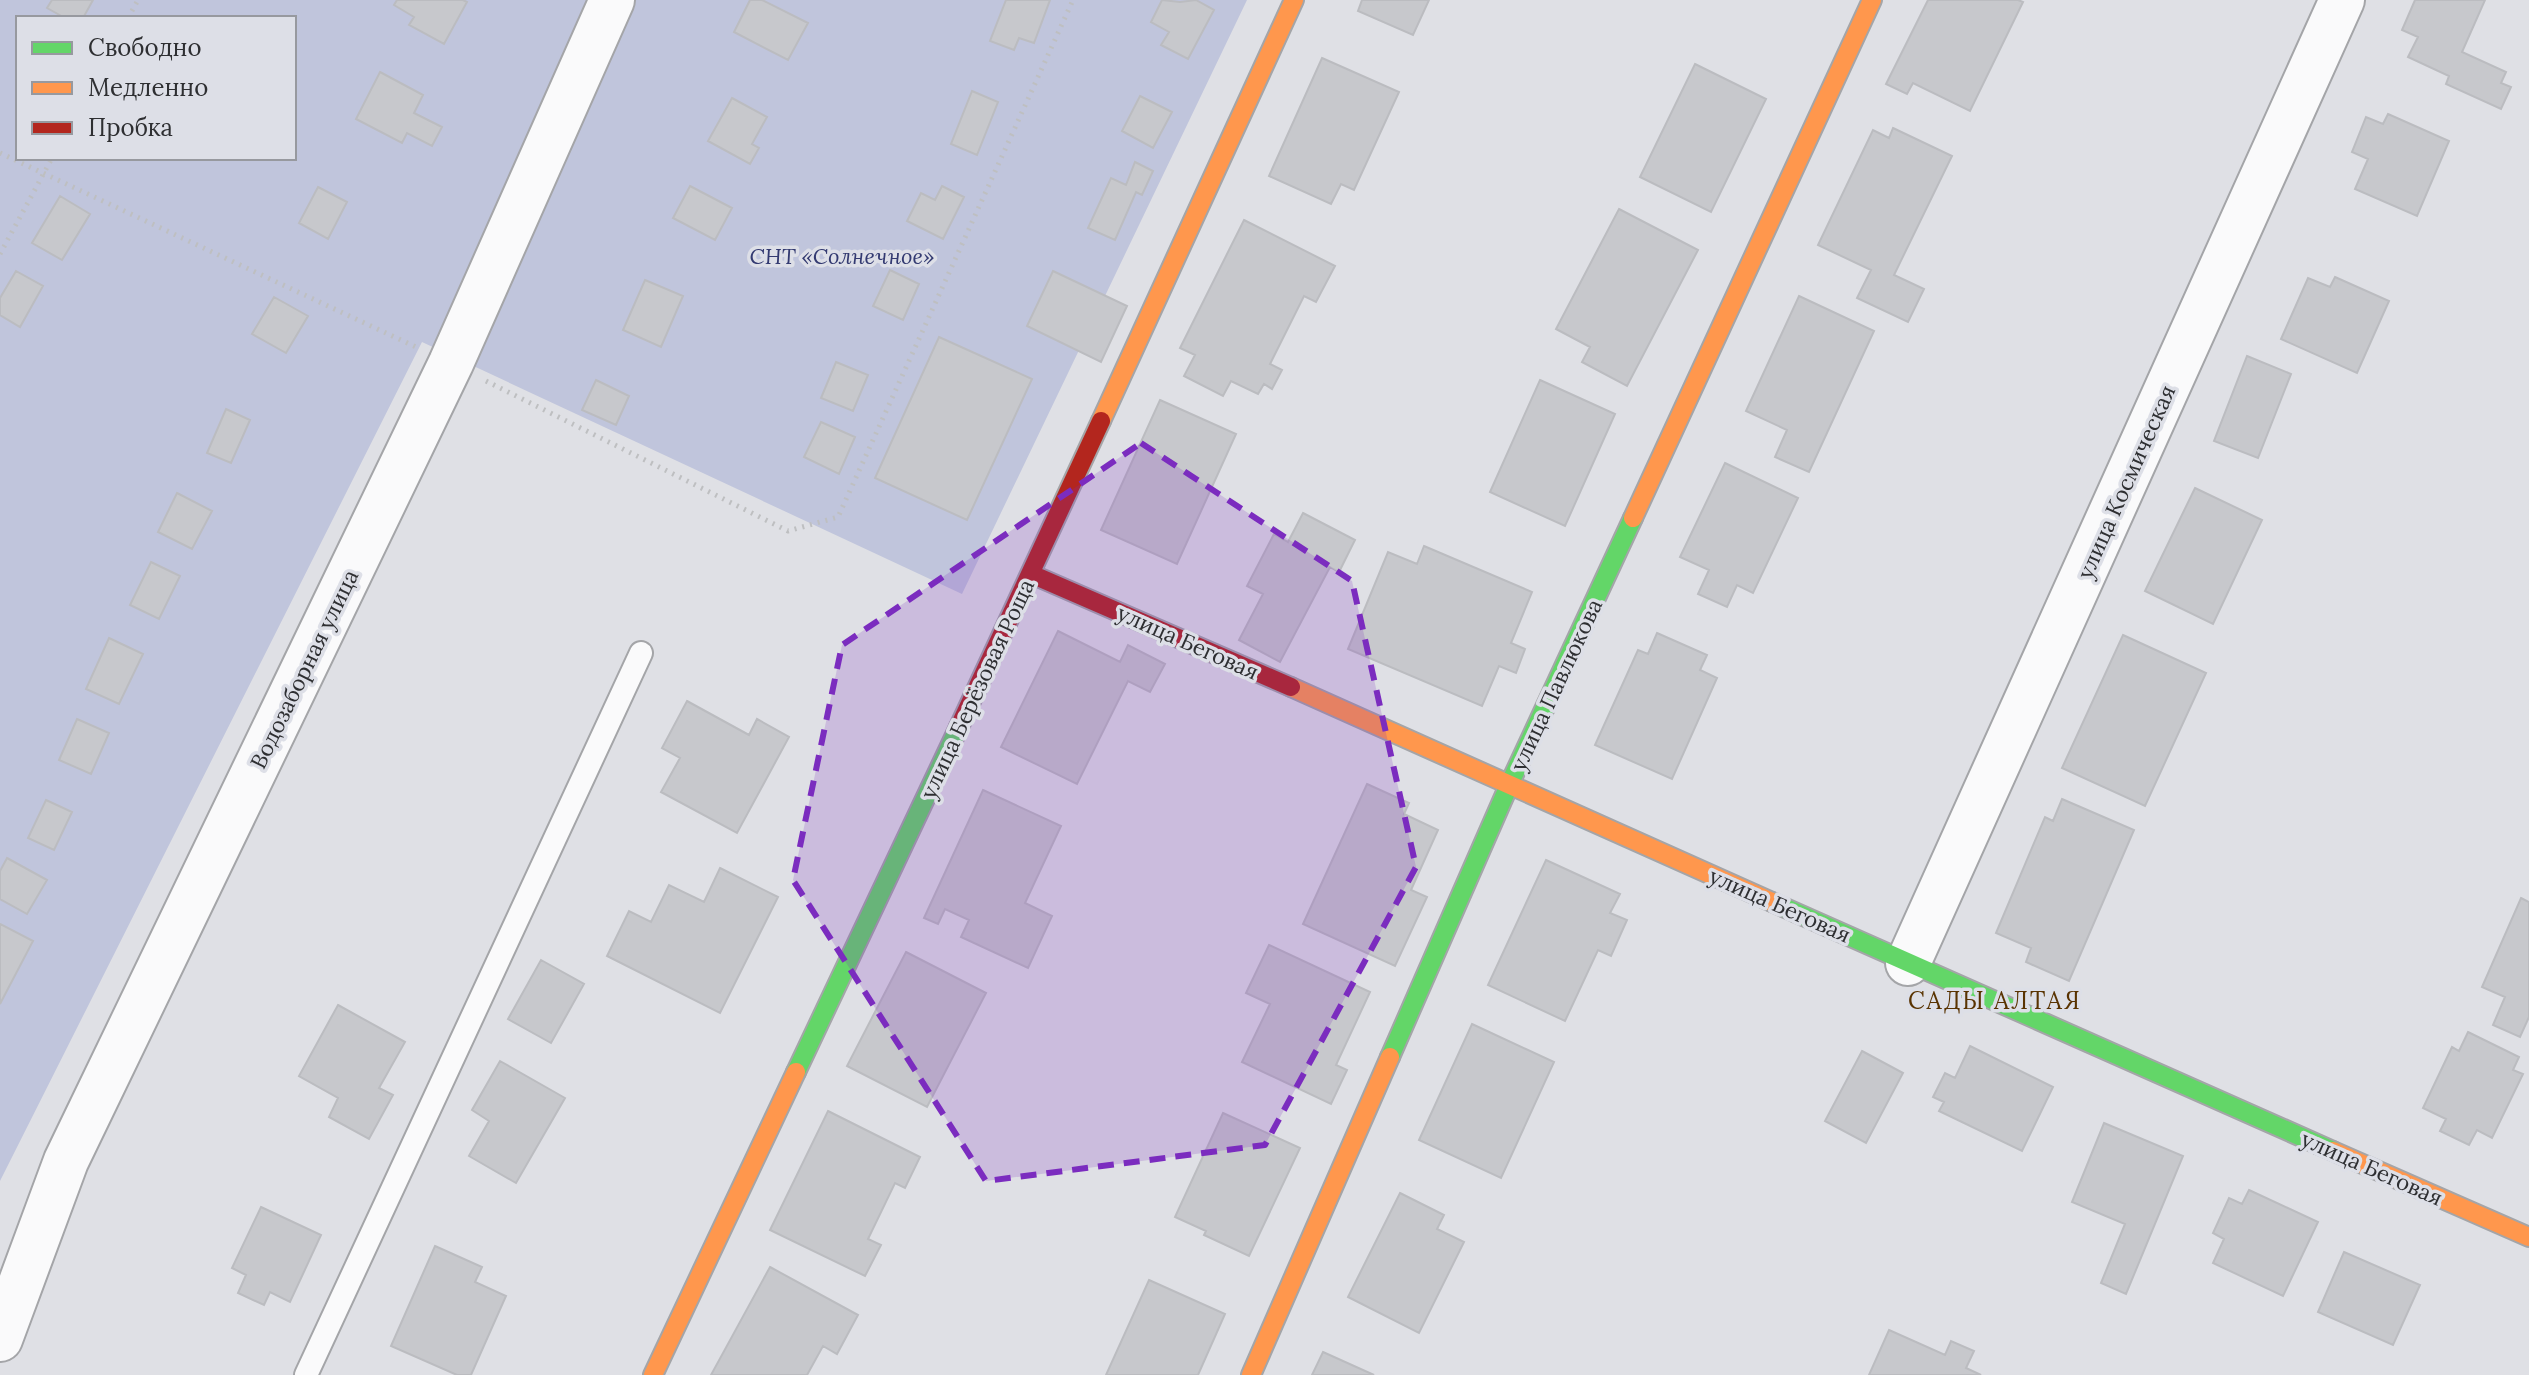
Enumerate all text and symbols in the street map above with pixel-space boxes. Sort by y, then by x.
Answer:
legend [16,16,296,160]
text: Свободно [88,32,202,63]
text: Медленно [88,72,208,103]
text: Пробка [88,112,173,143]
park label: СНТ «Солнечное» [750,242,934,270]
street label: улица Космическая [2071,381,2181,583]
street label: Водозаборная улица [244,565,364,773]
street label: улица Берёзовая Роща [914,575,1040,803]
street label: улица Павлюкова [1504,594,1608,776]
street label: улица Беговая [1113,598,1263,686]
street label: улица Беговая [1705,861,1855,949]
district label: САДЫ АЛТАЯ [1908,985,2082,1016]
street label: улица Беговая [2297,1124,2447,1212]

